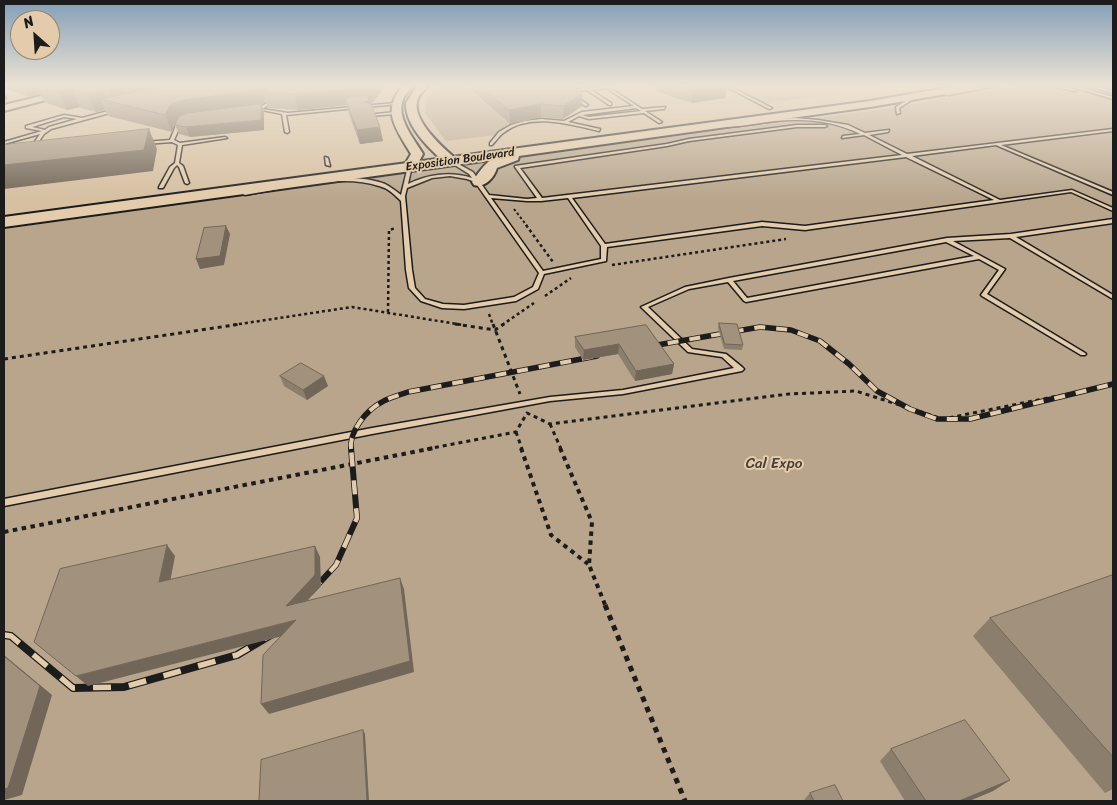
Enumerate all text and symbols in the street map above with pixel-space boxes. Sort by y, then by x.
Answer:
text: N [19,9,38,35]
north arrow [10,10,60,60]
street label: Exposition Boulevard [405,145,515,175]
park label: Cal Expo [746,455,802,473]

